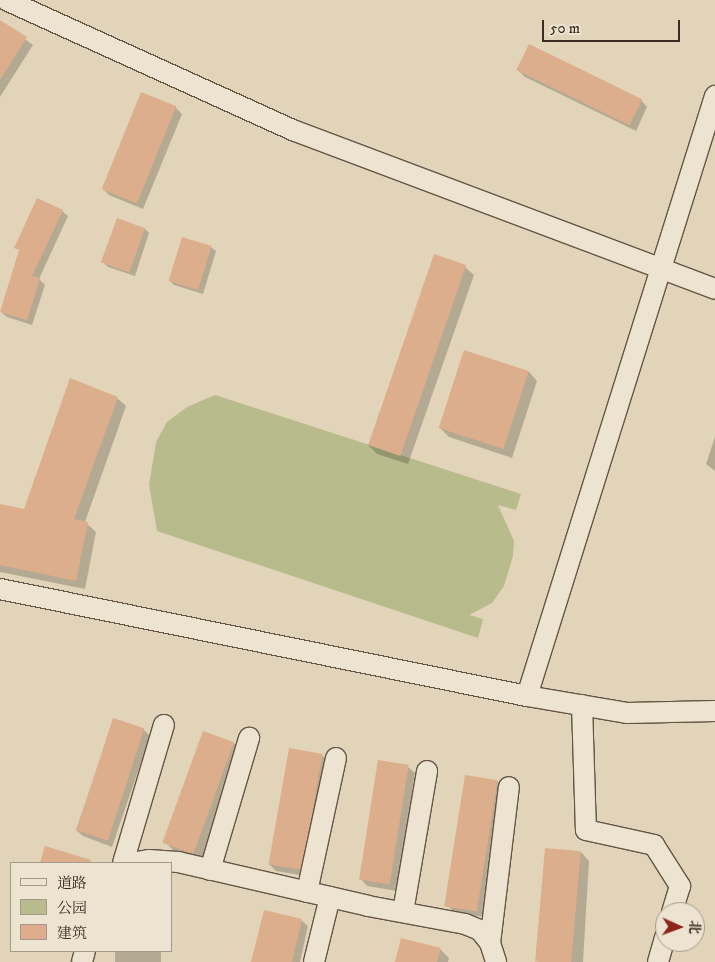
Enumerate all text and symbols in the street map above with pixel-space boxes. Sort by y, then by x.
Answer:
scale bar [545,10,682,42]
text: 50 m [550,19,580,38]
legend [10,862,172,952]
text: 道路 [57,874,87,893]
text: 公园 [57,899,87,918]
north arrow [655,902,705,952]
text: 北 [685,920,703,935]
text: 建筑 [57,924,87,943]

